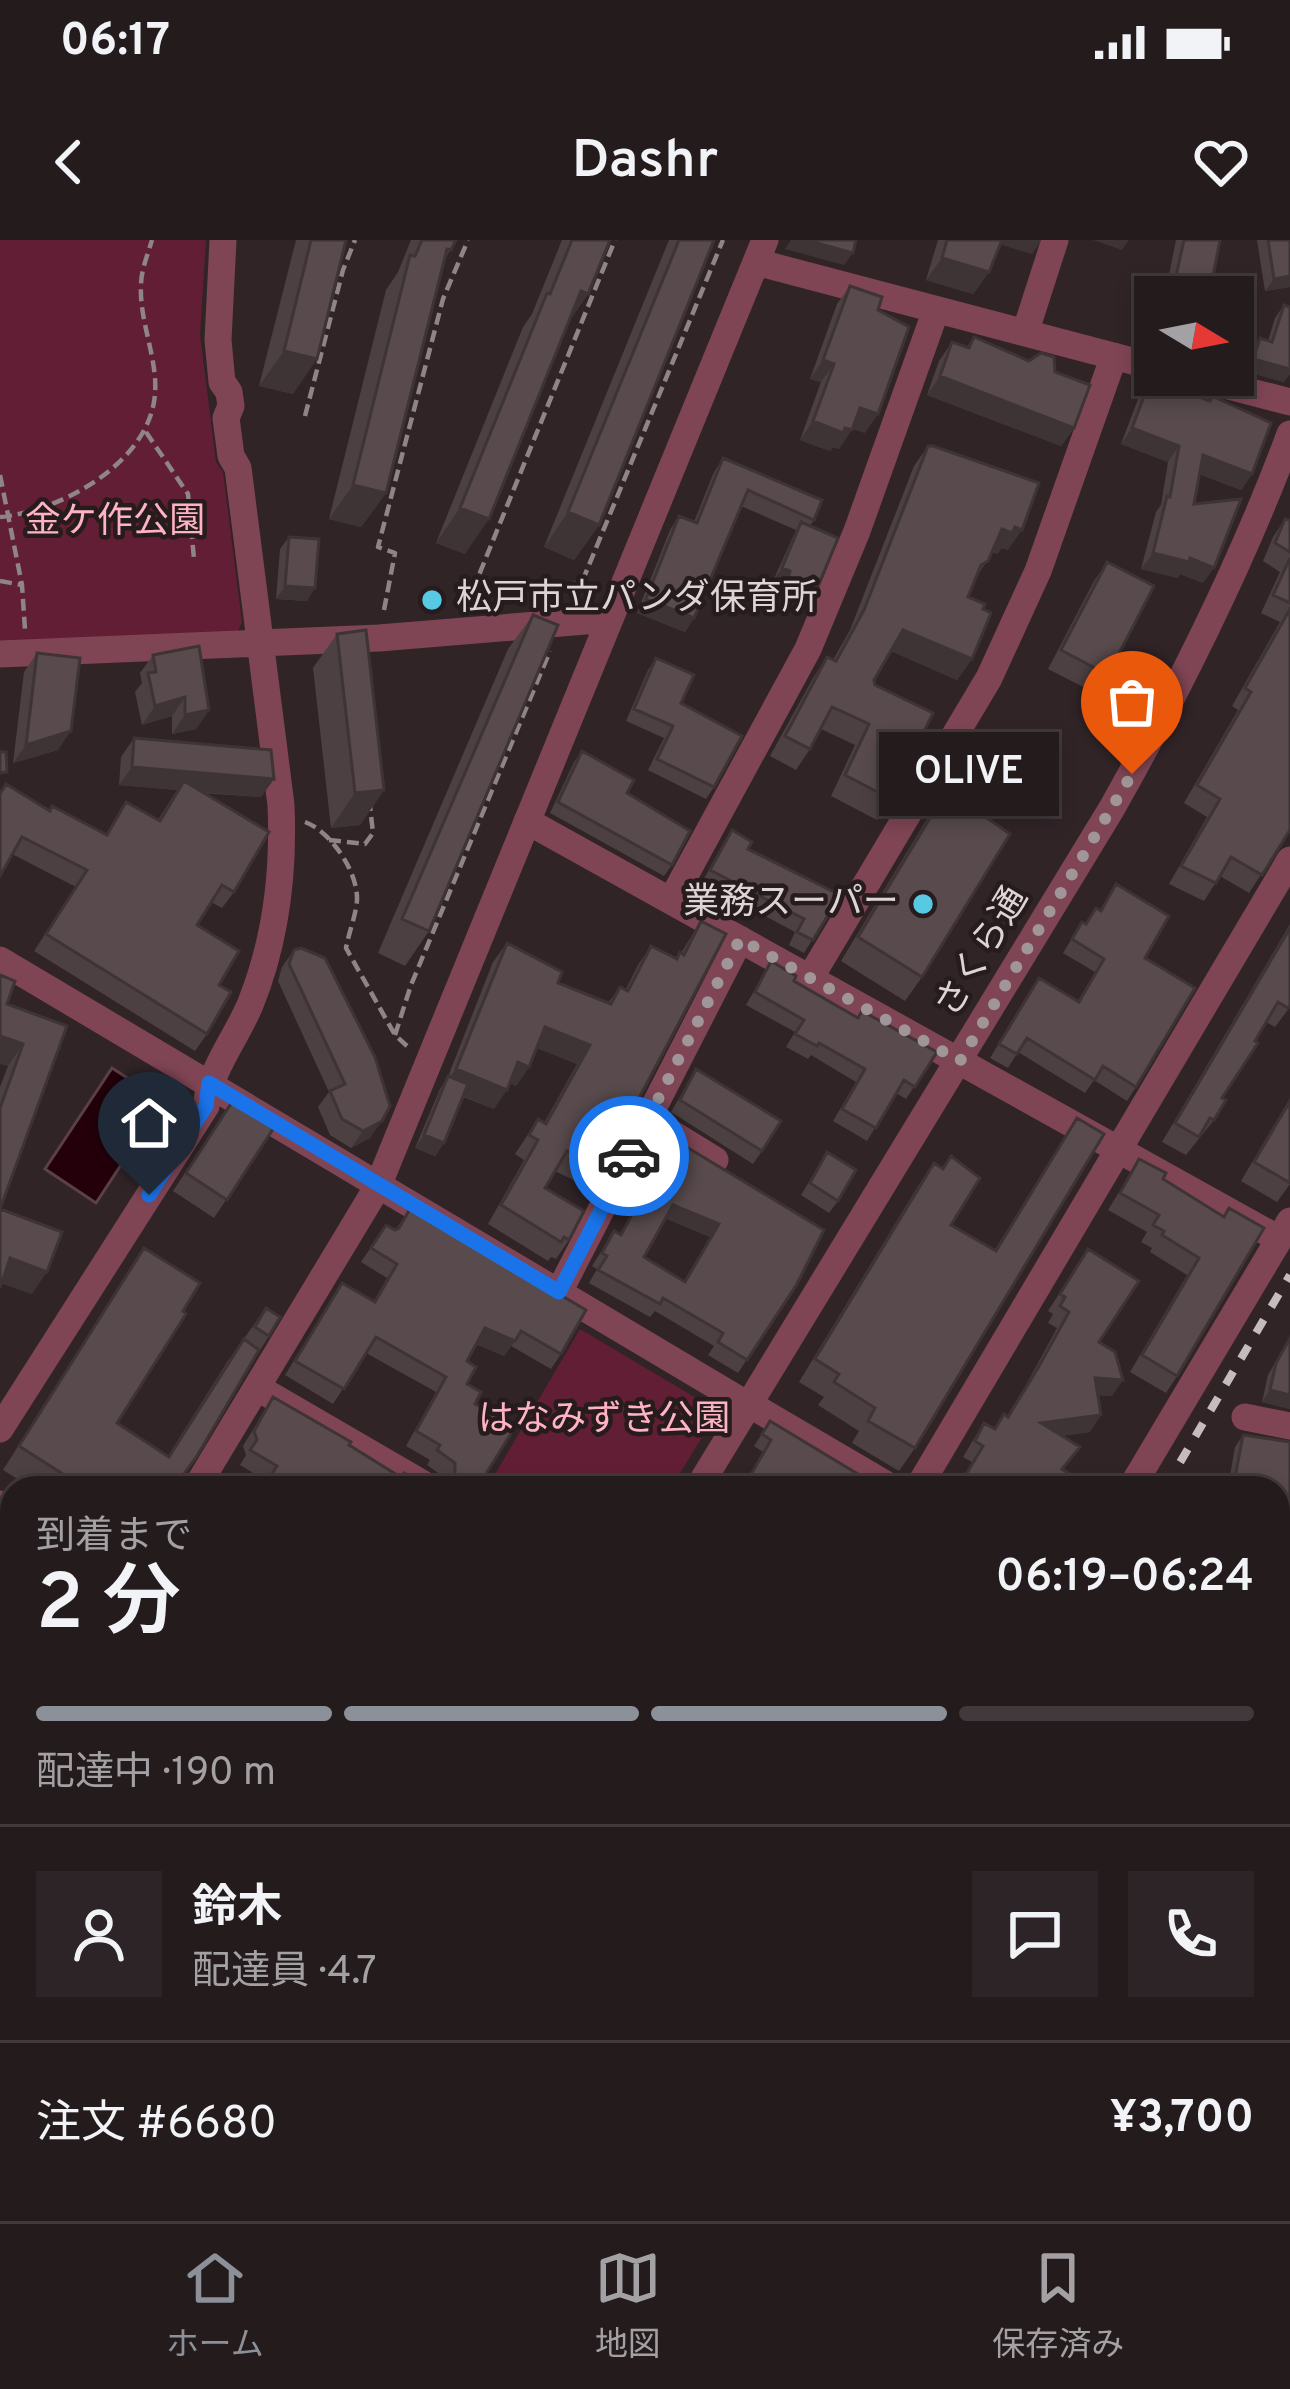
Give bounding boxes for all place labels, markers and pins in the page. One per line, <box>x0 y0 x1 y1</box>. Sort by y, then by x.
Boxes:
place label: 松戸市立パンダ保育所 <box>456 577 818 623</box>
marker: 松戸市立パンダ保育所 <box>419 587 445 613</box>
pin <box>1081 651 1183 774</box>
callout: OLIVE <box>880 732 1060 816</box>
place label: 業務スーパー <box>683 881 899 927</box>
marker: 業務スーパー <box>910 891 936 917</box>
pin <box>98 1072 200 1195</box>

